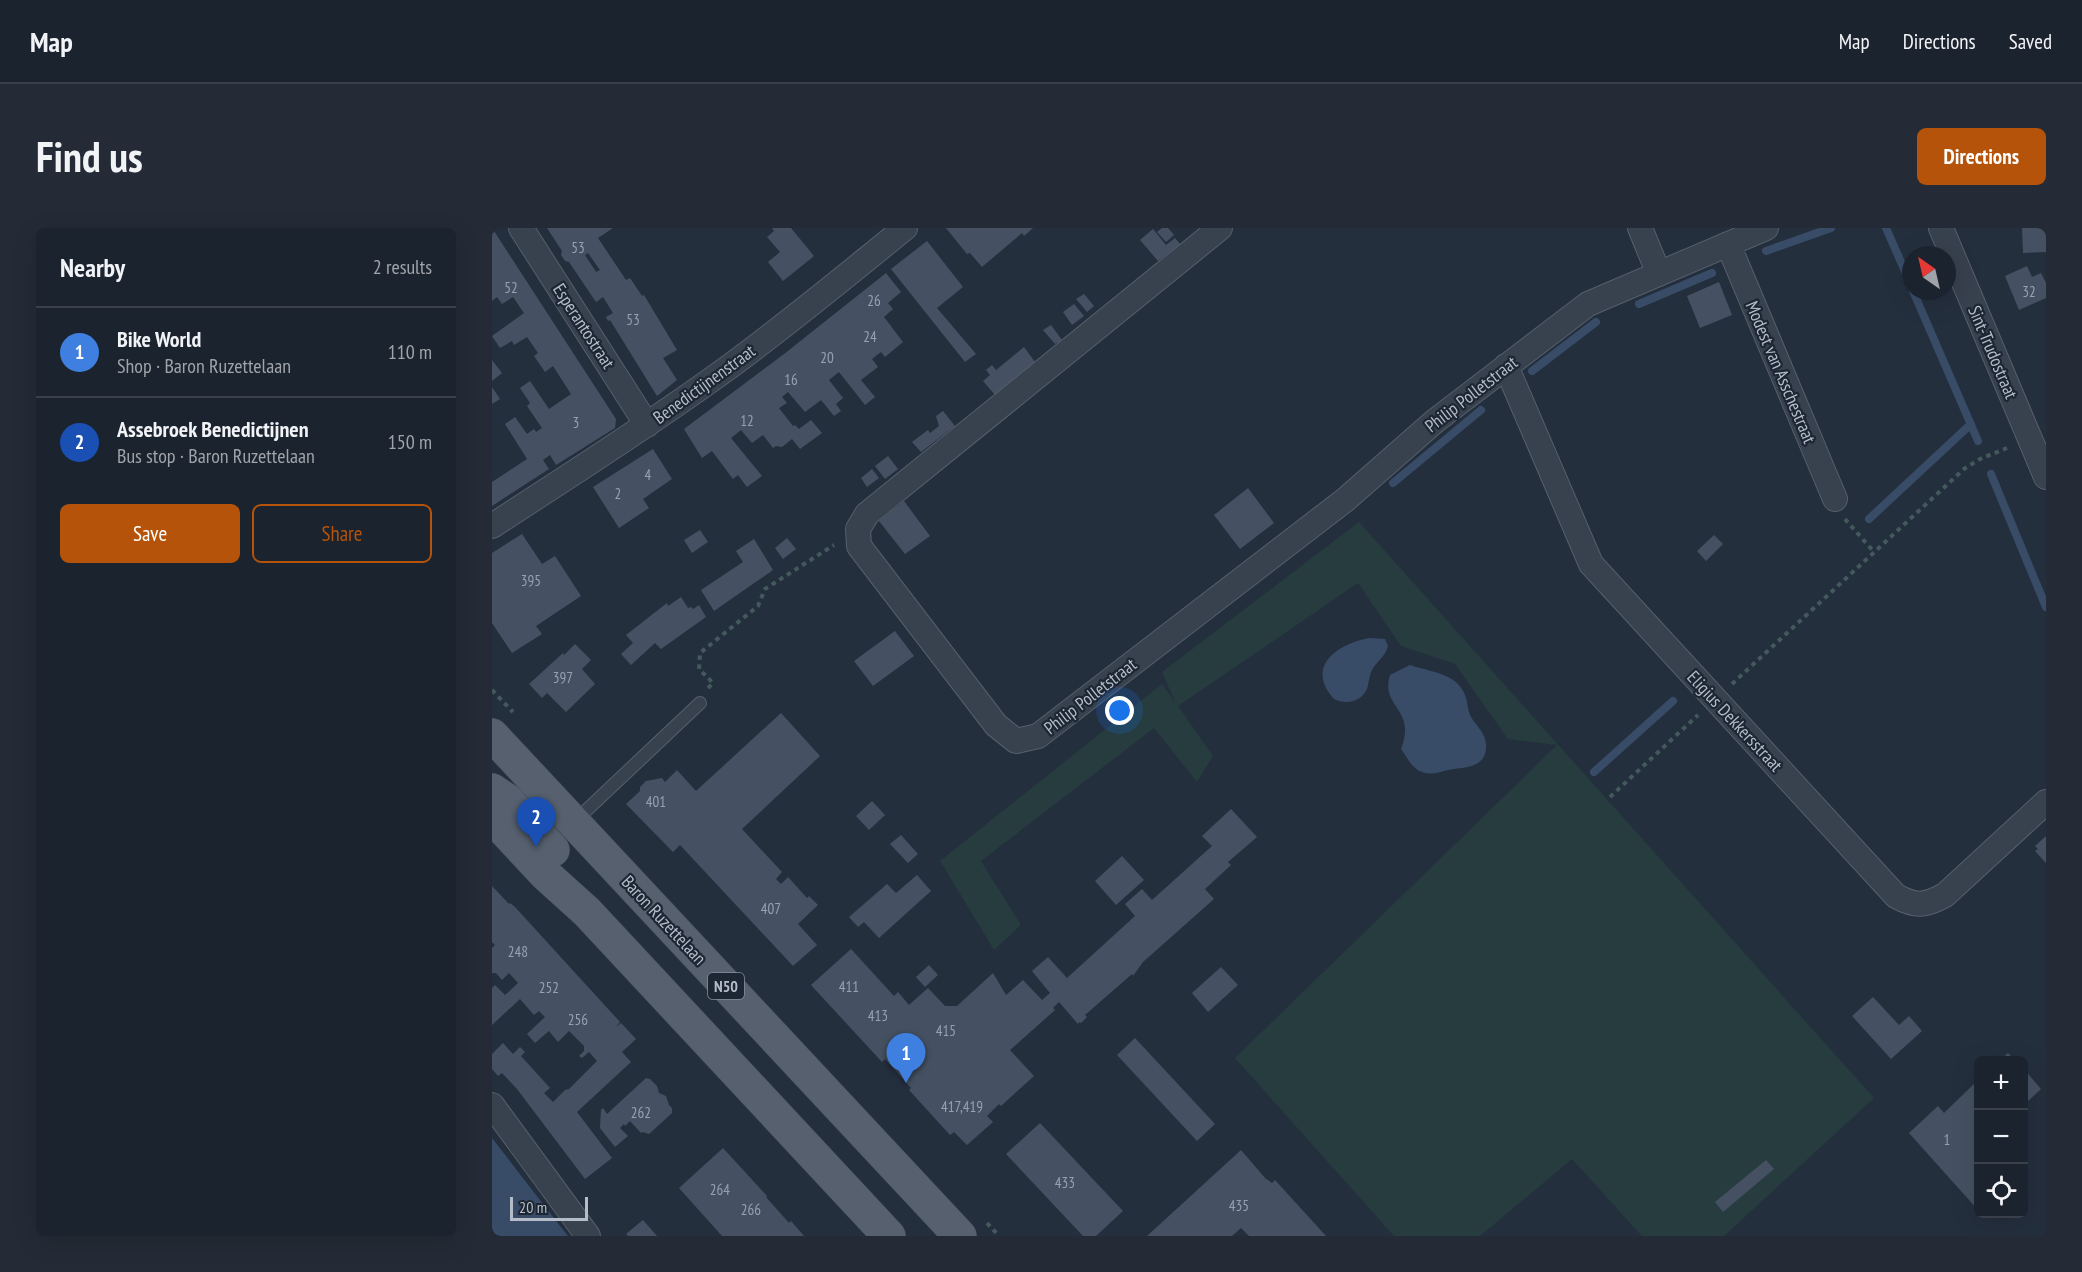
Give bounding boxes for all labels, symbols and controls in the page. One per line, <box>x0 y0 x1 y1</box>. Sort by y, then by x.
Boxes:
text: Map <box>30 23 73 60</box>
text: Map <box>1839 28 1870 55</box>
text: Directions <box>1903 28 1976 55</box>
text: Saved <box>2009 28 2052 55</box>
button: Directions <box>1917 128 2046 185</box>
text: Find us <box>36 129 143 184</box>
house number: 53 <box>571 238 585 257</box>
north arrow <box>1902 246 1956 300</box>
text: Nearby <box>60 251 125 284</box>
text: 2 results <box>373 254 432 280</box>
house number: 52 <box>504 278 518 297</box>
street label: Esperantostraat <box>548 279 620 373</box>
house number: 32 <box>2022 282 2036 301</box>
house number: 26 <box>867 291 881 310</box>
street label: Modest van Asschestraat <box>1741 297 1821 447</box>
street label: Sint-Trudostraat <box>1963 302 2023 402</box>
house number: 53 <box>626 310 640 329</box>
text: Bike World <box>117 325 201 353</box>
house number: 24 <box>863 327 877 346</box>
text: 1 <box>75 339 84 365</box>
text: 110 m <box>388 339 432 365</box>
street label: Benedictijnenstraat <box>648 339 760 429</box>
house number: 20 <box>820 348 834 367</box>
street label: Philip Polletstraat <box>1420 351 1522 437</box>
text: Shop · Baron Ruzettelaan <box>117 353 291 379</box>
house number: 16 <box>784 370 798 389</box>
house number: 12 <box>740 411 754 430</box>
house number: 3 <box>573 413 579 432</box>
text: Assebroek Benedictijnen <box>117 415 309 443</box>
text: 2 <box>75 429 84 455</box>
text: 150 m <box>388 429 432 455</box>
text: Bus stop · Baron Ruzettelaan <box>117 443 315 469</box>
house number: 4 <box>645 465 652 484</box>
house number: 2 <box>615 484 621 503</box>
button: Save <box>60 504 240 563</box>
button: Share <box>252 504 432 563</box>
house number: 395 <box>521 571 541 590</box>
street label: Philip Polletstraat <box>1039 653 1141 739</box>
street label: Eligius Dekkersstraat <box>1682 666 1788 776</box>
house number: 397 <box>553 668 573 687</box>
your location <box>1105 696 1134 725</box>
house number: 401 <box>646 792 666 811</box>
pin: 2 <box>516 798 555 847</box>
street label: Baron Ruzettelaan <box>617 870 711 970</box>
house number: 407 <box>761 899 781 918</box>
house number: 248 <box>508 942 528 961</box>
road number: N50 <box>708 973 744 999</box>
house number: 411 <box>839 977 859 996</box>
house number: 252 <box>539 978 559 997</box>
house number: 413 <box>868 1006 888 1025</box>
house number: 256 <box>568 1010 588 1029</box>
house number: 415 <box>936 1021 956 1040</box>
pin: 1 <box>886 1034 926 1083</box>
map controls <box>1974 1056 2028 1218</box>
button: + <box>1974 1056 2028 1110</box>
house number: 417,419 <box>941 1097 983 1116</box>
house number: 262 <box>631 1103 651 1122</box>
button: − <box>1974 1110 2028 1164</box>
house number: 1 <box>1944 1130 1950 1149</box>
button: locate <box>1974 1164 2028 1218</box>
house number: 433 <box>1055 1173 1075 1192</box>
house number: 264 <box>710 1180 730 1199</box>
scale bar <box>510 1194 588 1222</box>
house number: 435 <box>1229 1196 1249 1215</box>
text: 20 m <box>519 1197 547 1217</box>
house number: 266 <box>741 1200 761 1219</box>

